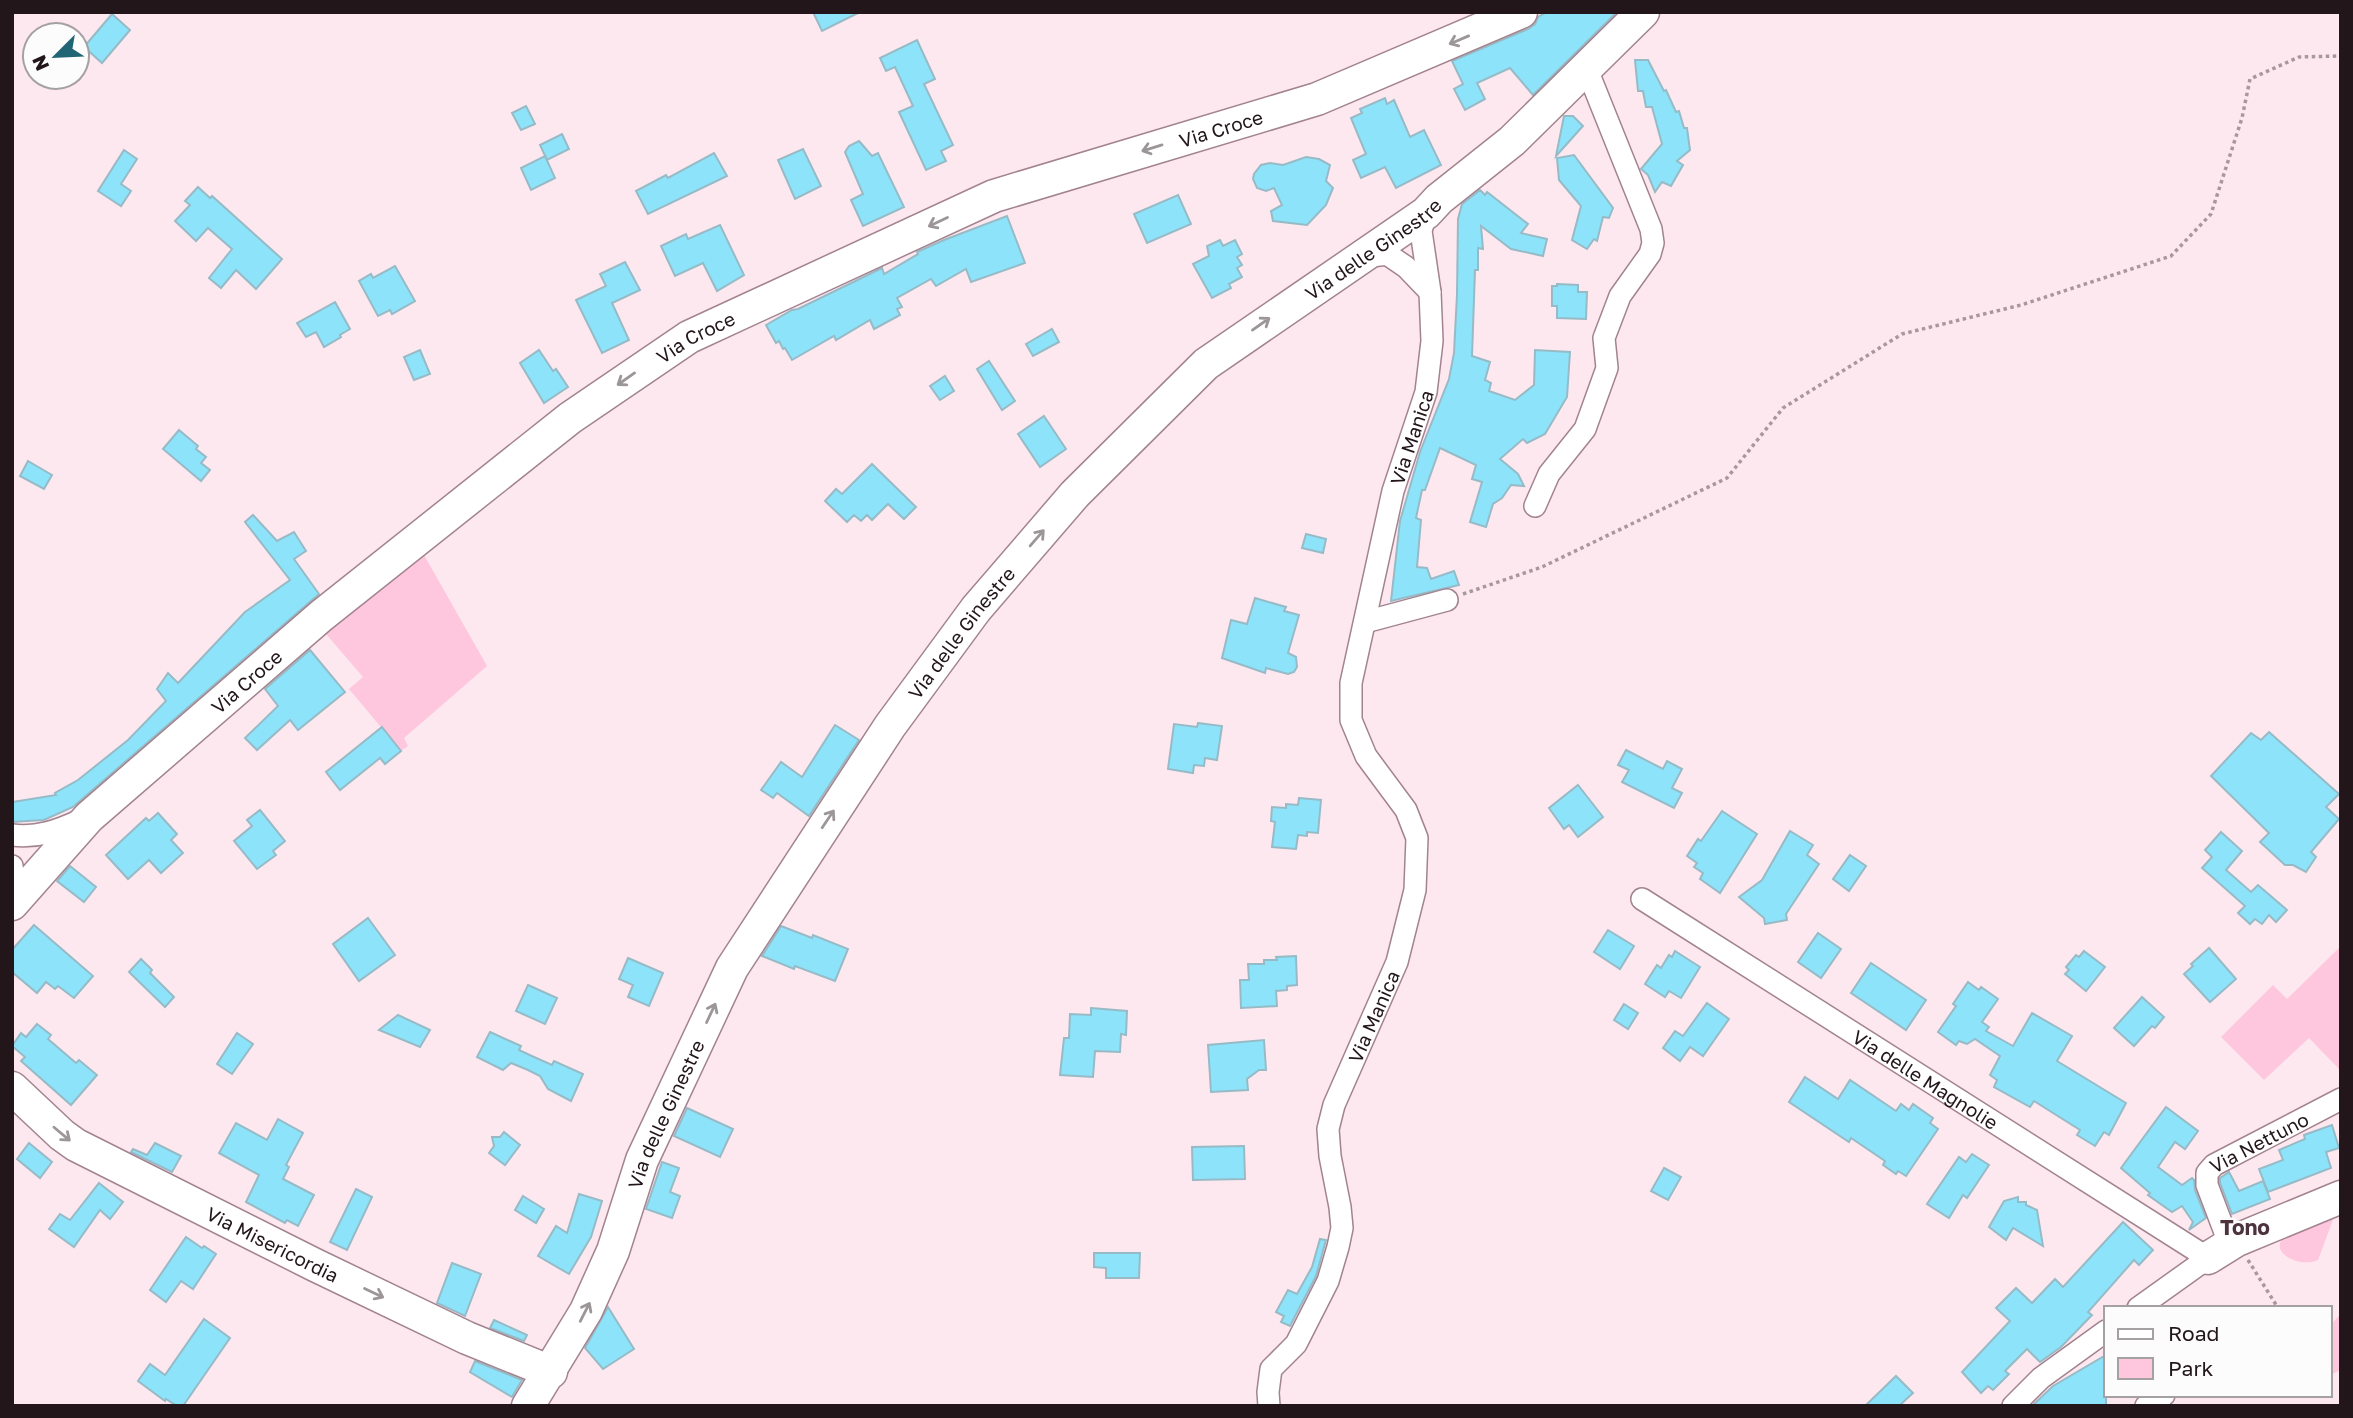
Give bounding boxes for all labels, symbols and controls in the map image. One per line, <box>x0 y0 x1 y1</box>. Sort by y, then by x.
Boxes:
north arrow <box>21 21 91 91</box>
one-way arrow <box>1449 34 1470 47</box>
text: N <box>27 52 53 74</box>
street label: Via Croce <box>1176 104 1265 151</box>
one-way arrow <box>1142 143 1164 156</box>
street label: Via delle Ginestre <box>1300 193 1446 304</box>
one-way arrow <box>928 216 949 230</box>
street label: Via Croce <box>652 306 738 368</box>
one-way arrow <box>1251 317 1270 331</box>
one-way arrow <box>617 372 636 387</box>
street label: Via Manica <box>1384 387 1437 488</box>
one-way arrow <box>1029 529 1045 547</box>
street label: Via delle Ginestre <box>903 562 1019 703</box>
street label: Via Croce <box>206 644 286 718</box>
one-way arrow <box>822 809 836 829</box>
street label: Via Manica <box>1343 967 1403 1066</box>
one-way arrow <box>705 1003 718 1024</box>
street label: Via delle Magnolie <box>1849 1024 2003 1134</box>
street label: Via delle Ginestre <box>622 1036 708 1191</box>
street label: Via Nettuno <box>2205 1107 2312 1177</box>
one-way arrow <box>53 1127 71 1142</box>
street label: Via Misericordia <box>203 1201 343 1286</box>
district label: Tono <box>2220 1214 2270 1240</box>
one-way arrow <box>363 1286 384 1300</box>
one-way arrow <box>578 1303 592 1323</box>
legend <box>2104 1306 2332 1397</box>
text: Road <box>2168 1320 2219 1346</box>
text: Park <box>2168 1355 2214 1381</box>

